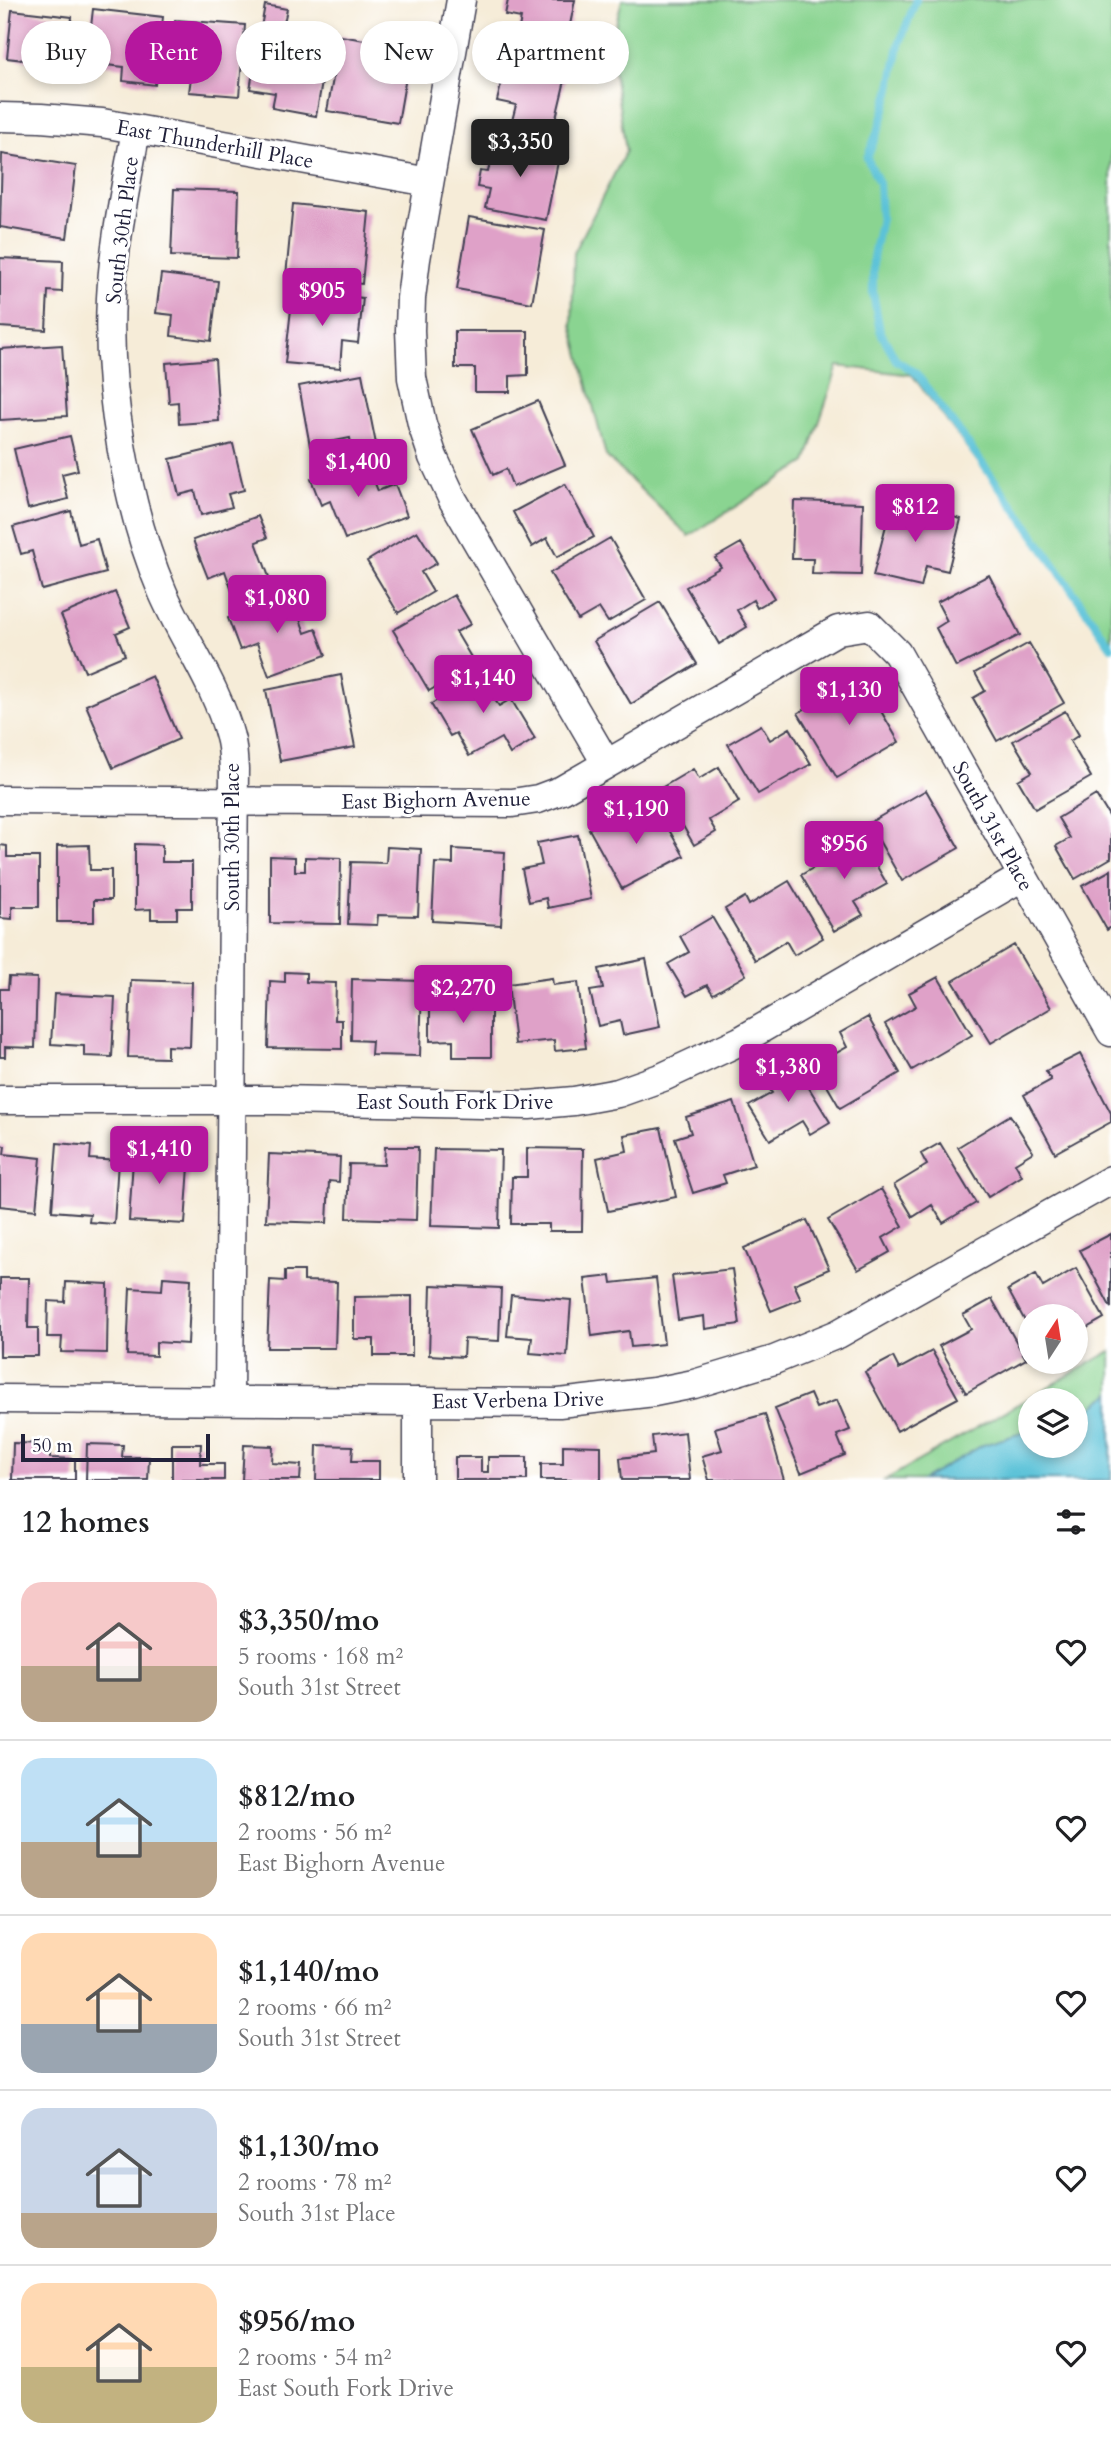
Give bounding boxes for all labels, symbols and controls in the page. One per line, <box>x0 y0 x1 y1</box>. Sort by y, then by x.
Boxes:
chip: Buy <box>21 21 111 84</box>
chip: Rent <box>125 21 222 84</box>
chip: Filters <box>236 21 346 84</box>
chip: New <box>360 21 458 84</box>
chip: Apartment <box>472 21 629 84</box>
street label: East Thunderhill Place <box>114 113 316 176</box>
pin: $3,350 <box>463 120 577 179</box>
text: $3,350 <box>487 126 553 157</box>
street label: South 30th Place <box>99 155 146 306</box>
pin: $905 <box>281 268 363 328</box>
text: $905 <box>298 275 346 306</box>
pin: $1,400 <box>301 440 415 499</box>
text: $1,400 <box>325 446 391 477</box>
pin: $812 <box>874 484 956 544</box>
text: $812 <box>891 491 939 522</box>
pin: $1,080 <box>220 576 334 635</box>
text: $1,080 <box>244 582 310 613</box>
pin: $1,140 <box>426 656 540 715</box>
text: $1,140 <box>450 662 516 693</box>
pin: $1,130 <box>792 668 906 727</box>
text: $1,130 <box>816 674 882 705</box>
street label: South 31st Place <box>945 756 1040 896</box>
street label: South 30th Place <box>218 763 247 911</box>
street label: East Bighorn Avenue <box>341 784 531 817</box>
pin: $1,190 <box>579 786 693 846</box>
text: $1,190 <box>603 793 669 824</box>
pin: $956 <box>803 822 885 881</box>
text: $956 <box>820 828 868 859</box>
pin: $2,270 <box>406 965 520 1025</box>
text: $2,270 <box>430 972 496 1003</box>
pin: $1,380 <box>731 1044 845 1104</box>
text: $1,380 <box>755 1051 821 1082</box>
street label: East South Fork Drive <box>356 1088 554 1117</box>
pin: $1,410 <box>102 1126 216 1186</box>
text: $1,410 <box>126 1133 192 1164</box>
north arrow <box>1018 1304 1088 1374</box>
map controls <box>1018 1304 1088 1458</box>
street label: East Verbena Drive <box>432 1384 604 1417</box>
button: layers <box>1018 1388 1088 1458</box>
scale bar <box>21 1431 210 1463</box>
text: 50 m <box>32 1433 73 1459</box>
text: 12 homes <box>21 1502 150 1543</box>
icon: filters <box>1052 1503 1090 1541</box>
text: $3,350/mo <box>238 1600 379 1641</box>
icon: home <box>77 1610 161 1694</box>
icon: heart <box>1052 1633 1090 1671</box>
text: 5 rooms · 168 m² <box>238 1641 403 1672</box>
text: South 31st Street <box>238 1672 401 1703</box>
text: $812/mo <box>238 1776 355 1817</box>
icon: home <box>77 1786 161 1870</box>
icon: heart <box>1052 1809 1090 1847</box>
text: 2 rooms · 56 m² <box>238 1817 391 1848</box>
text: East Bighorn Avenue <box>238 1848 446 1879</box>
text: $1,140/mo <box>238 1951 379 1992</box>
icon: home <box>77 1961 161 2045</box>
icon: heart <box>1052 1984 1090 2022</box>
text: 2 rooms · 66 m² <box>238 1992 391 2023</box>
text: South 31st Street <box>238 2023 401 2054</box>
text: $1,130/mo <box>238 2126 379 2167</box>
icon: home <box>77 2136 161 2220</box>
icon: heart <box>1052 2159 1090 2197</box>
text: 2 rooms · 78 m² <box>238 2167 391 2198</box>
text: South 31st Place <box>238 2198 396 2229</box>
text: $956/mo <box>238 2301 355 2342</box>
icon: home <box>77 2311 161 2395</box>
icon: heart <box>1052 2334 1090 2372</box>
text: 2 rooms · 54 m² <box>238 2342 391 2373</box>
text: East South Fork Drive <box>238 2373 454 2404</box>

